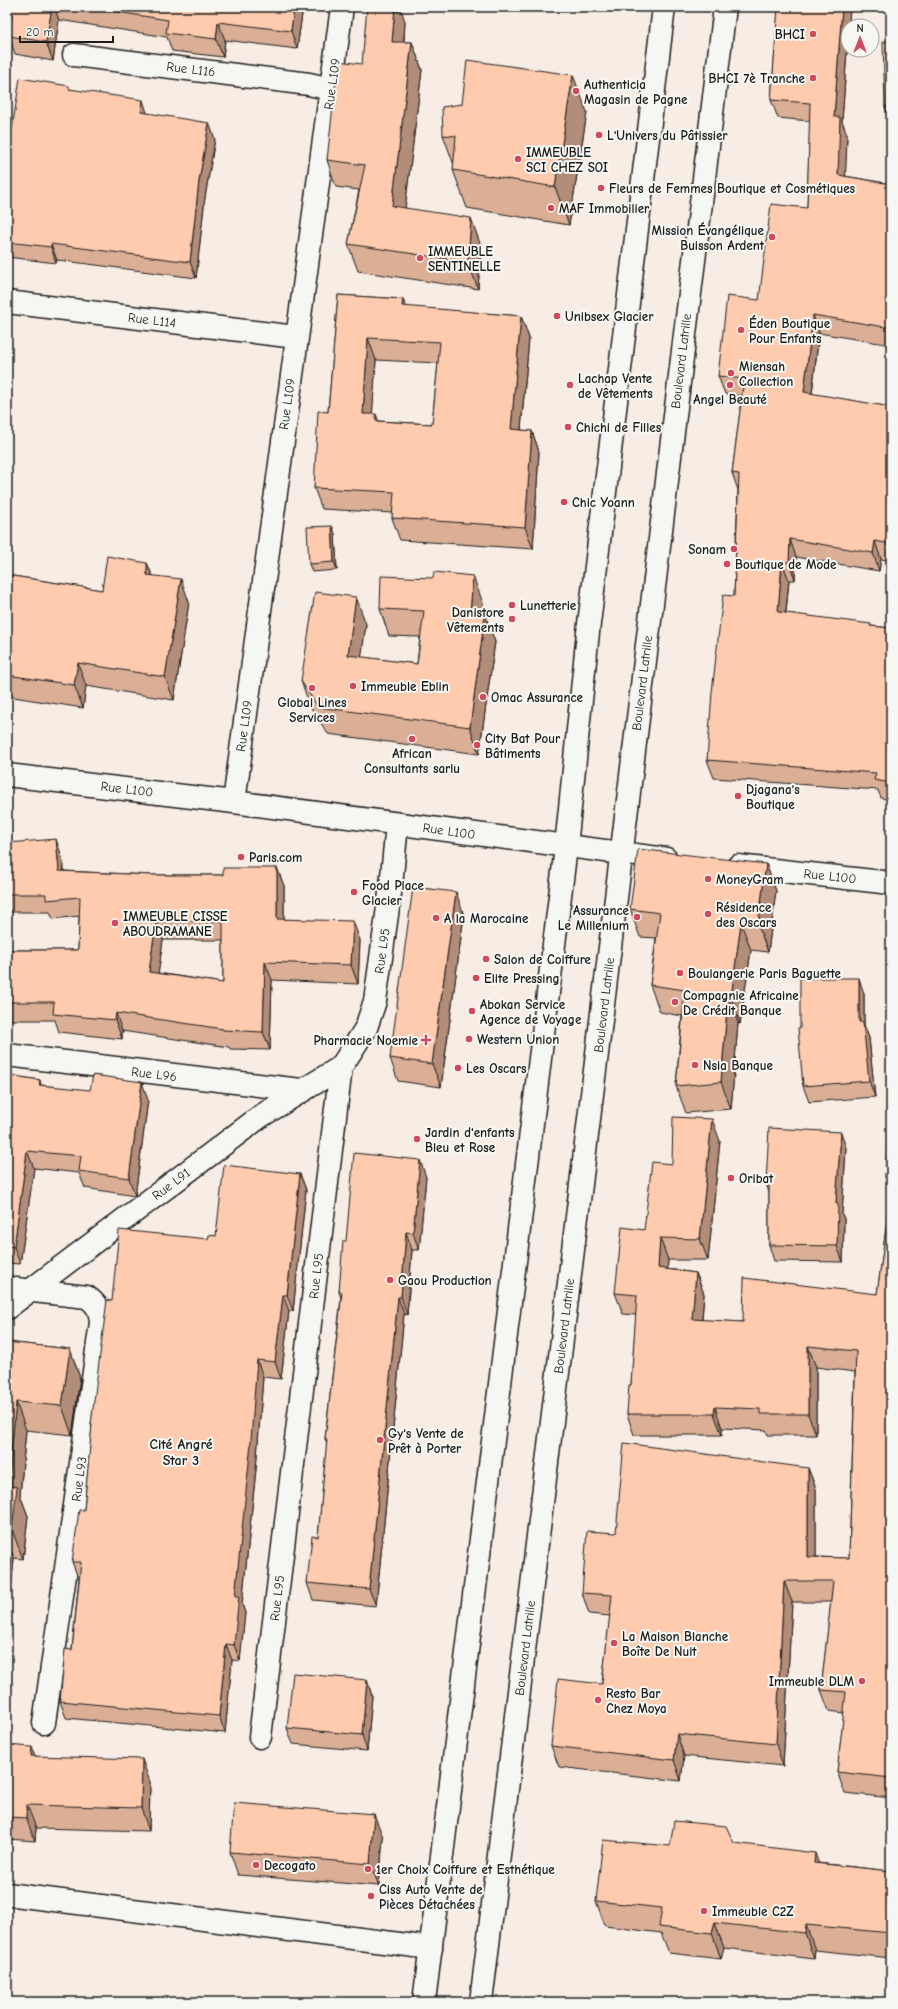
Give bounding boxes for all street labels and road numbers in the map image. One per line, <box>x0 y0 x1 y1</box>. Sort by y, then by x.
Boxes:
street label: Rue L109 <box>321 57 343 111</box>
street label: Rue L116 <box>166 59 216 79</box>
street label: Rue L114 <box>127 310 177 330</box>
street label: Boulevard Latrille <box>668 312 694 409</box>
street label: Rue L109 <box>276 377 298 431</box>
street label: Boulevard Latrille <box>629 634 655 731</box>
street label: Rue L109 <box>233 699 255 753</box>
street label: Rue L100 <box>100 778 154 800</box>
street label: Rue L100 <box>422 820 476 842</box>
street label: Rue L100 <box>803 866 857 886</box>
street label: Rue L95 <box>371 927 393 975</box>
street label: Boulevard Latrille <box>591 956 617 1053</box>
street label: Rue L96 <box>130 1064 178 1084</box>
street label: Rue L91 <box>149 1165 193 1203</box>
street label: Rue L95 <box>306 1252 326 1300</box>
street label: Boulevard Latrille <box>551 1277 577 1374</box>
street label: Rue L93 <box>68 1456 90 1502</box>
street label: Rue L95 <box>267 1574 287 1622</box>
street label: Boulevard Latrille <box>512 1599 538 1696</box>

